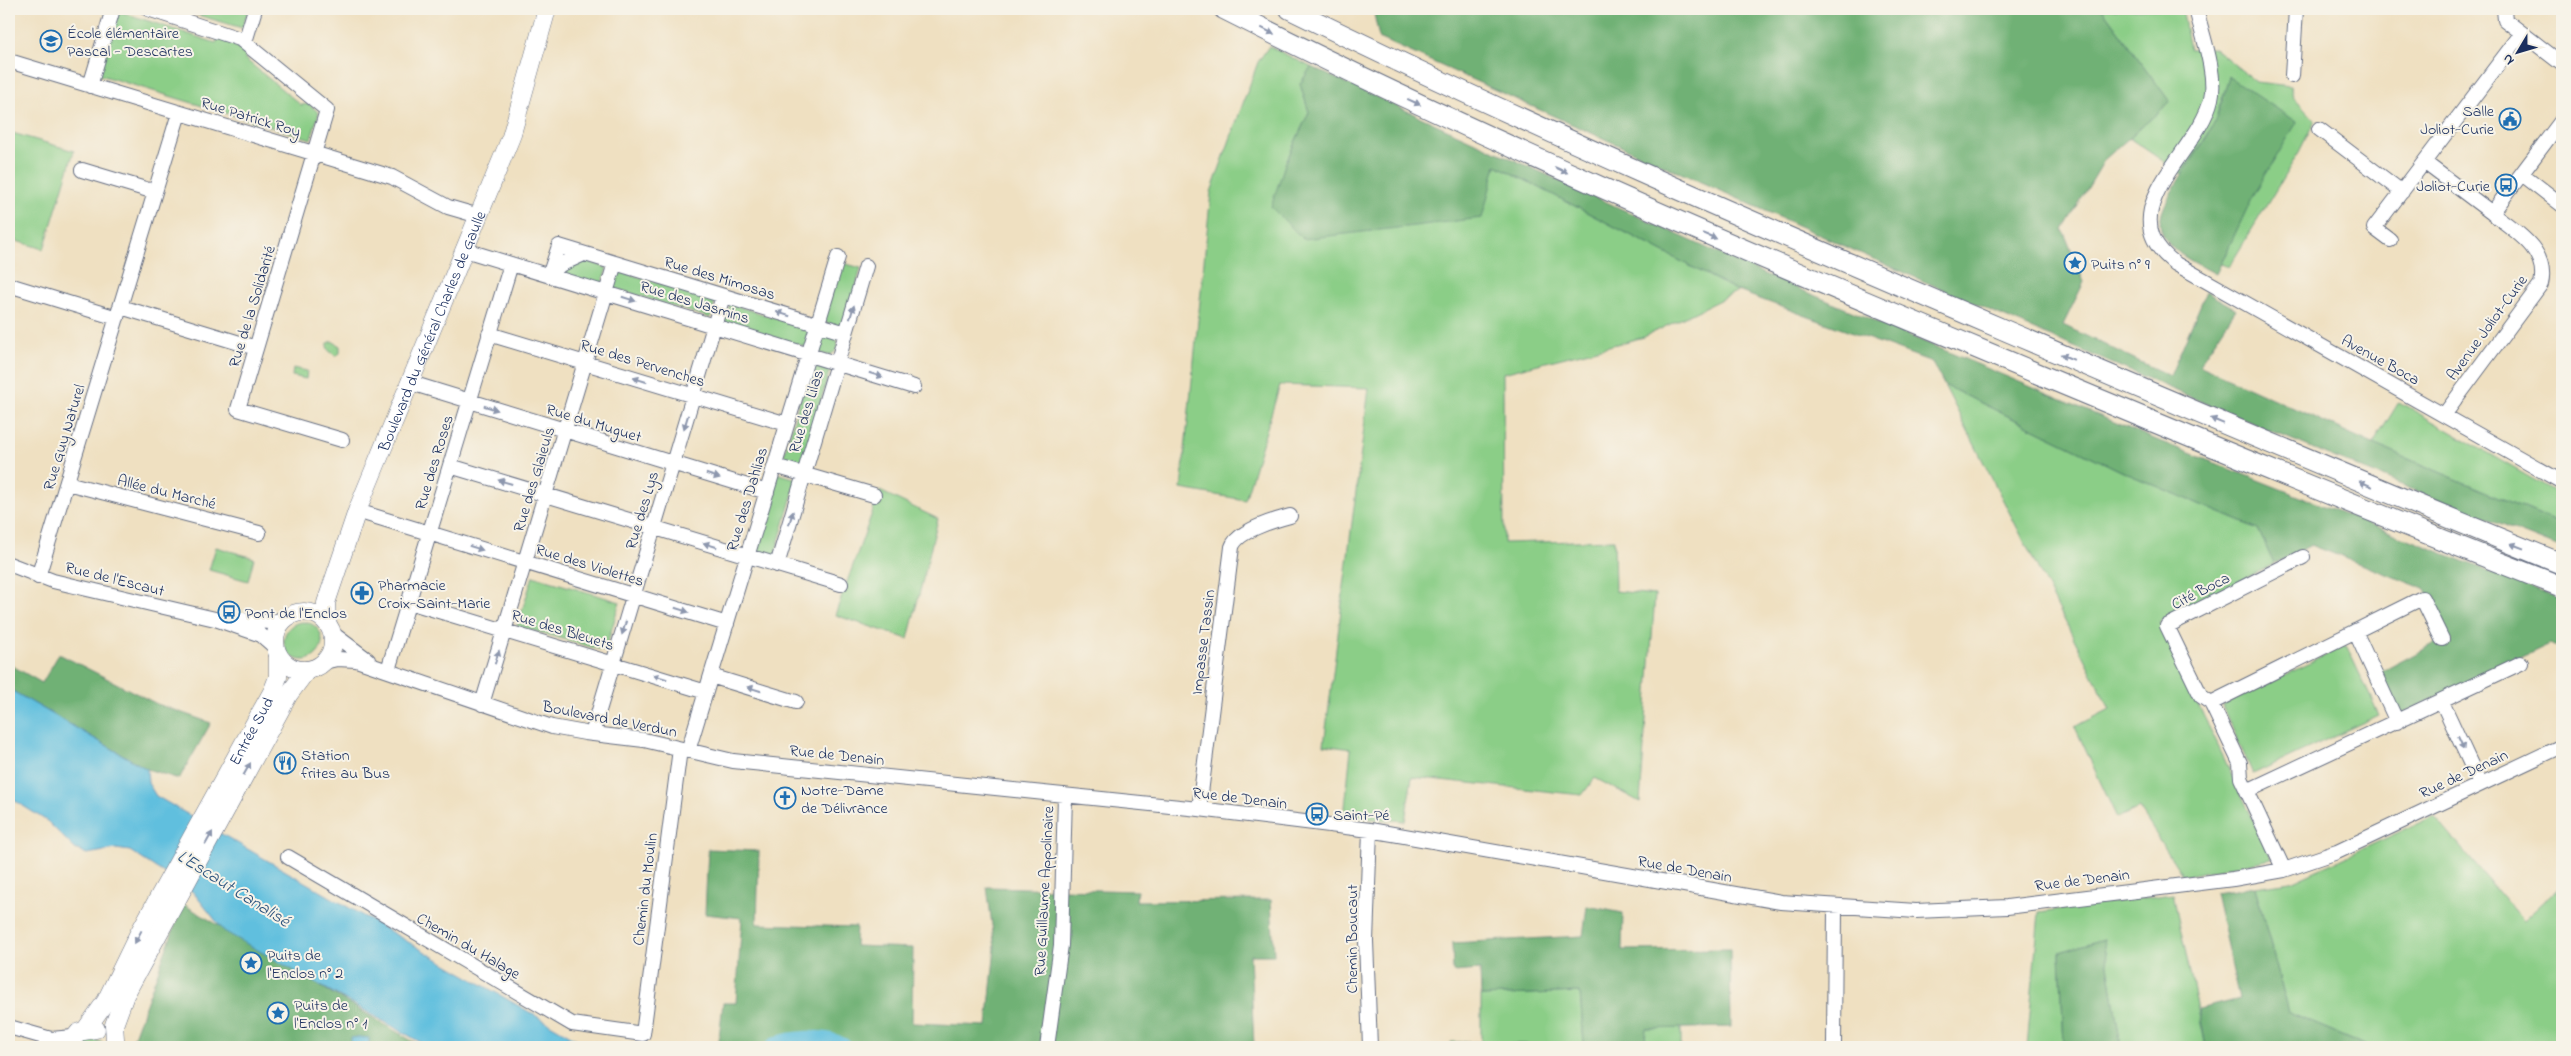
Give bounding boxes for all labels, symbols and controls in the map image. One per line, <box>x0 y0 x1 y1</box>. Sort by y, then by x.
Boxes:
place label: École élémentaire Pascal - Descartes <box>67 22 193 64</box>
one-way arrow <box>1261 27 1275 35</box>
north arrow <box>2494 28 2544 78</box>
school or university icon: École élémentaire Pascal - Descartes <box>39 29 63 53</box>
text: N <box>2498 49 2520 69</box>
street label: Rue Patrick Roy <box>197 91 303 145</box>
one-way arrow <box>1407 98 1421 106</box>
place label: Salle Joliot-Curie <box>2420 100 2495 142</box>
public building icon: Salle Joliot-Curie <box>2498 107 2522 131</box>
one-way arrow <box>1554 166 1568 174</box>
bus stop icon: Joliot-Curie <box>2494 173 2518 197</box>
place label: Joliot-Curie <box>2416 175 2491 199</box>
street label: Boulevard du Général Charles de Gaulle <box>372 207 494 456</box>
one-way arrow <box>1703 232 1717 240</box>
street label: Rue de la Solidarité <box>223 242 283 370</box>
street label: Rue des Mimosas <box>661 251 778 307</box>
place icon: Puits n° 9 <box>2063 251 2087 275</box>
place label: Puits n° 9 <box>2091 253 2150 277</box>
street label: Avenue Joliot-Curie <box>2441 270 2535 386</box>
street label: Rue des Jasmins <box>637 275 752 331</box>
one-way arrow <box>622 296 637 304</box>
one-way arrow <box>849 305 857 320</box>
one-way arrow <box>775 309 790 317</box>
street label: Avenue Boca <box>2336 329 2424 392</box>
street label: Rue des Pervenches <box>577 333 708 394</box>
one-way arrow <box>2059 353 2074 361</box>
street label: Rue des Lilas <box>783 367 831 456</box>
one-way arrow <box>868 372 883 379</box>
one-way arrow <box>632 375 647 383</box>
street label: Rue Guy Naturel <box>37 381 93 494</box>
street label: Rue du Muguet <box>543 398 645 450</box>
one-way arrow <box>484 405 499 413</box>
street label: Rue des Roses <box>409 412 461 513</box>
one-way arrow <box>682 415 690 430</box>
one-way arrow <box>2210 416 2224 424</box>
street label: Rue des Glaieuls <box>508 424 562 535</box>
street label: Rue des Dahlias <box>721 445 775 555</box>
street label: Allée du Marché <box>115 469 219 517</box>
street label: Rue des Lys <box>620 469 666 553</box>
one-way arrow <box>706 473 721 481</box>
one-way arrow <box>497 478 512 486</box>
one-way arrow <box>2359 480 2374 488</box>
one-way arrow <box>787 511 795 526</box>
street label: Rue des Violettes <box>532 538 647 594</box>
one-way arrow <box>703 540 718 548</box>
one-way arrow <box>2510 541 2524 549</box>
one-way arrow <box>468 545 483 553</box>
street label: Rue de l'Escaut <box>62 556 167 604</box>
street label: Cité Boca <box>2167 567 2234 617</box>
place label: Pharmacie Croix-Saint-Marie <box>378 574 491 616</box>
pharmacy icon: Pharmacie Croix-Saint-Marie <box>350 581 374 605</box>
street label: Impasse Tassin <box>1186 588 1222 696</box>
bus stop icon: Pont de l'Enclos <box>217 600 241 624</box>
place label: Pont de l'Enclos <box>245 602 347 626</box>
street label: Rue des Bleuets <box>508 604 617 658</box>
one-way arrow <box>674 607 689 615</box>
one-way arrow <box>620 621 628 636</box>
one-way arrow <box>493 650 501 665</box>
one-way arrow <box>652 673 667 681</box>
one-way arrow <box>746 684 761 692</box>
street label: Entrée Sud <box>224 693 281 770</box>
street label: Boulevard de Verdun <box>539 695 679 745</box>
one-way arrow <box>2457 736 2465 750</box>
street label: Rue de Denain <box>788 739 886 773</box>
place label: Station frites au Bus <box>301 744 390 786</box>
street label: Rue de Denain <box>2415 744 2512 806</box>
restaurant icon: Station frites au Bus <box>273 751 297 775</box>
one-way arrow <box>243 762 251 777</box>
place label: Notre-Dame de Délivrance <box>801 779 888 821</box>
street label: Rue de Denain <box>1191 781 1289 817</box>
church icon: Notre-Dame de Délivrance <box>773 786 797 810</box>
bus stop icon: Saint-Pé <box>1305 802 1329 826</box>
place label: Saint-Pé <box>1333 804 1390 828</box>
street label: Rue Guillaume Appolinaire <box>1029 805 1061 977</box>
one-way arrow <box>205 831 214 845</box>
street label: Chemin du Moulin <box>627 831 665 947</box>
water label: L'Escaut Canalisé <box>171 845 295 935</box>
street label: Rue de Denain <box>1636 850 1734 890</box>
street label: Rue de Denain <box>2033 863 2131 899</box>
street label: Chemin Boucaut <box>1341 884 1365 994</box>
street label: Chemin du Halage <box>412 907 525 987</box>
one-way arrow <box>134 929 142 944</box>
place label: Puits de l'Enclos n° 2 <box>267 944 343 986</box>
place icon: Puits de l'Enclos n° 2 <box>239 951 263 975</box>
place label: Puits de l'Enclos n° 1 <box>294 994 367 1036</box>
place icon: Puits de l'Enclos n° 1 <box>266 1001 290 1025</box>

